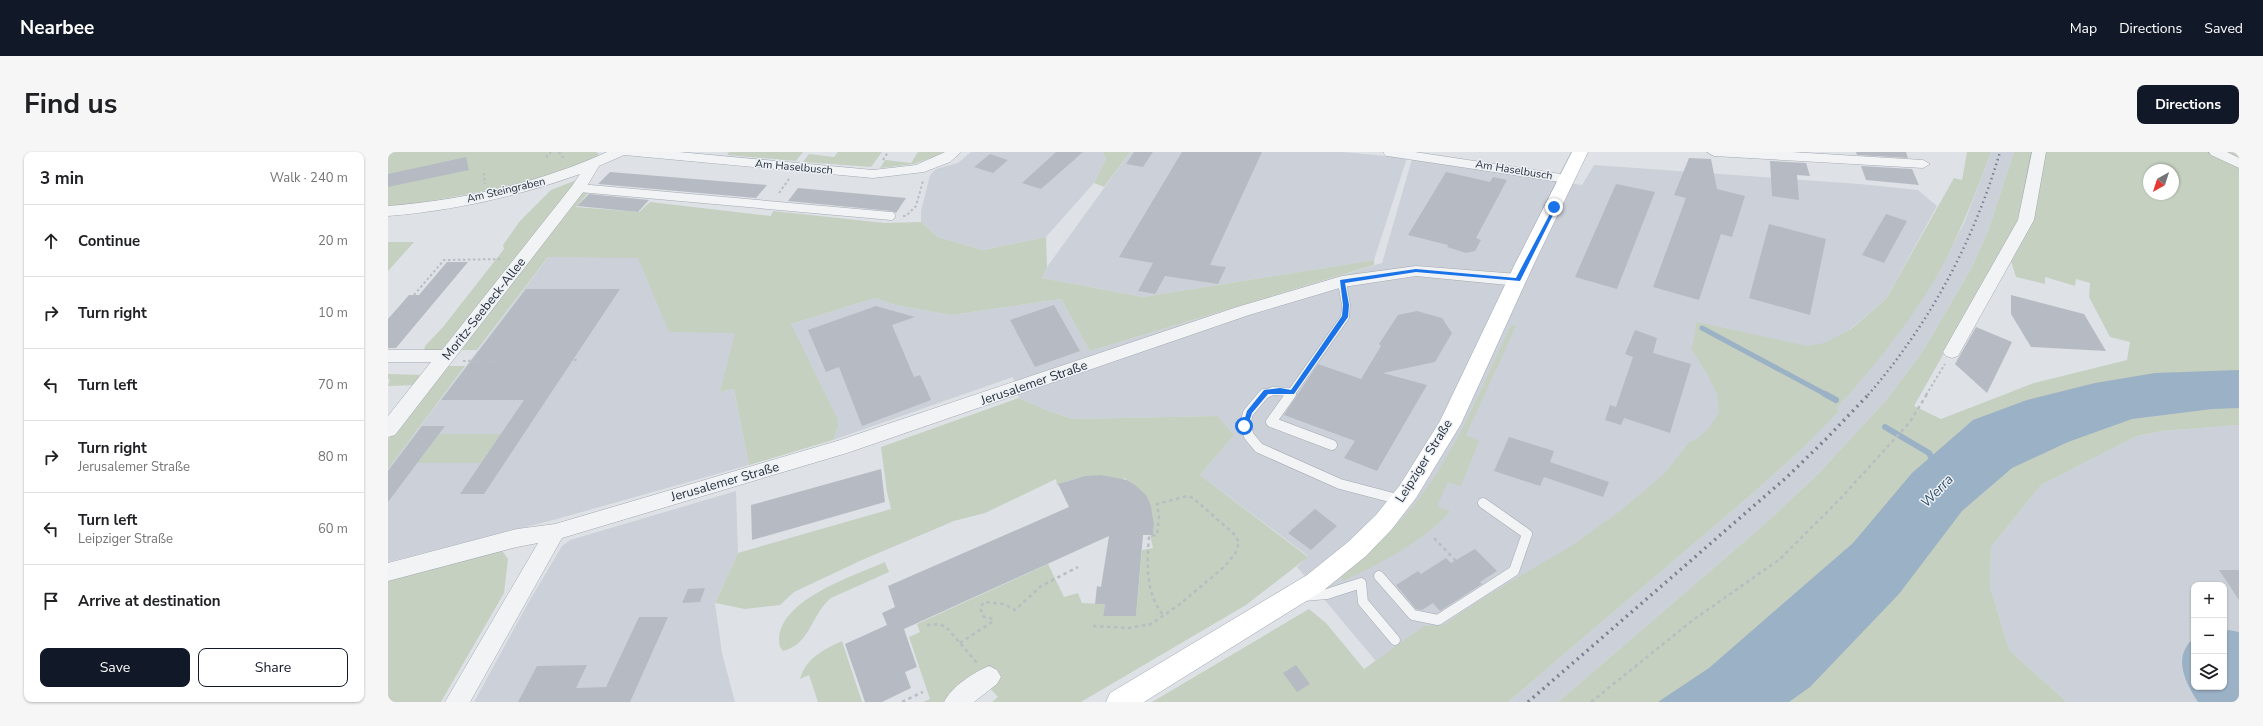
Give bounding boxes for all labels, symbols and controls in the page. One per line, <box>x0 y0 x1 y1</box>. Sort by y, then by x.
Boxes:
text: Nearbee <box>20 15 94 41</box>
text: Map <box>2070 19 2097 38</box>
text: Directions <box>2119 19 2182 38</box>
text: Saved <box>2204 19 2243 38</box>
text: Find us <box>24 85 118 123</box>
button: Directions <box>2137 85 2239 124</box>
street label: Am Haselbusch <box>754 156 834 178</box>
street label: Am Haselbusch <box>1474 156 1554 184</box>
north arrow <box>2143 164 2179 200</box>
text: 3 min <box>40 167 84 190</box>
text: Walk · 240 m <box>270 169 348 187</box>
street label: Am Steingraben <box>465 174 547 206</box>
route end <box>1545 198 1563 216</box>
icon: ahead <box>40 230 62 252</box>
text: Continue <box>78 231 140 251</box>
text: 20 m <box>318 232 348 250</box>
street label: Moritz-Seebeck-Allee <box>438 254 530 364</box>
icon: right <box>40 302 62 324</box>
text: Turn right <box>78 303 147 323</box>
text: 10 m <box>318 304 348 322</box>
street label: Jerusalemer Straße <box>977 356 1090 410</box>
icon: left <box>40 374 62 396</box>
text: Turn left <box>78 375 137 395</box>
text: 70 m <box>318 376 348 394</box>
street label: Leipziger Straße <box>1391 416 1457 506</box>
route start <box>1235 417 1253 435</box>
text: Turn right <box>78 438 147 458</box>
icon: right <box>40 446 62 468</box>
text: 80 m <box>318 448 348 466</box>
text: Jerusalemer Straße <box>78 458 190 476</box>
street label: Jerusalemer Straße <box>668 458 781 506</box>
water label: Werra <box>1916 470 1958 512</box>
text: Turn left <box>78 510 137 530</box>
icon: left <box>40 518 62 540</box>
text: 60 m <box>318 520 348 538</box>
text: Leipziger Straße <box>78 530 173 548</box>
map controls <box>2191 582 2227 690</box>
button: + <box>2191 582 2227 618</box>
icon: arrive <box>40 590 62 612</box>
text: Arrive at destination <box>78 591 221 611</box>
button: − <box>2191 618 2227 654</box>
button: Save <box>40 648 190 687</box>
button: Share <box>198 648 348 687</box>
button: layers <box>2191 654 2227 690</box>

